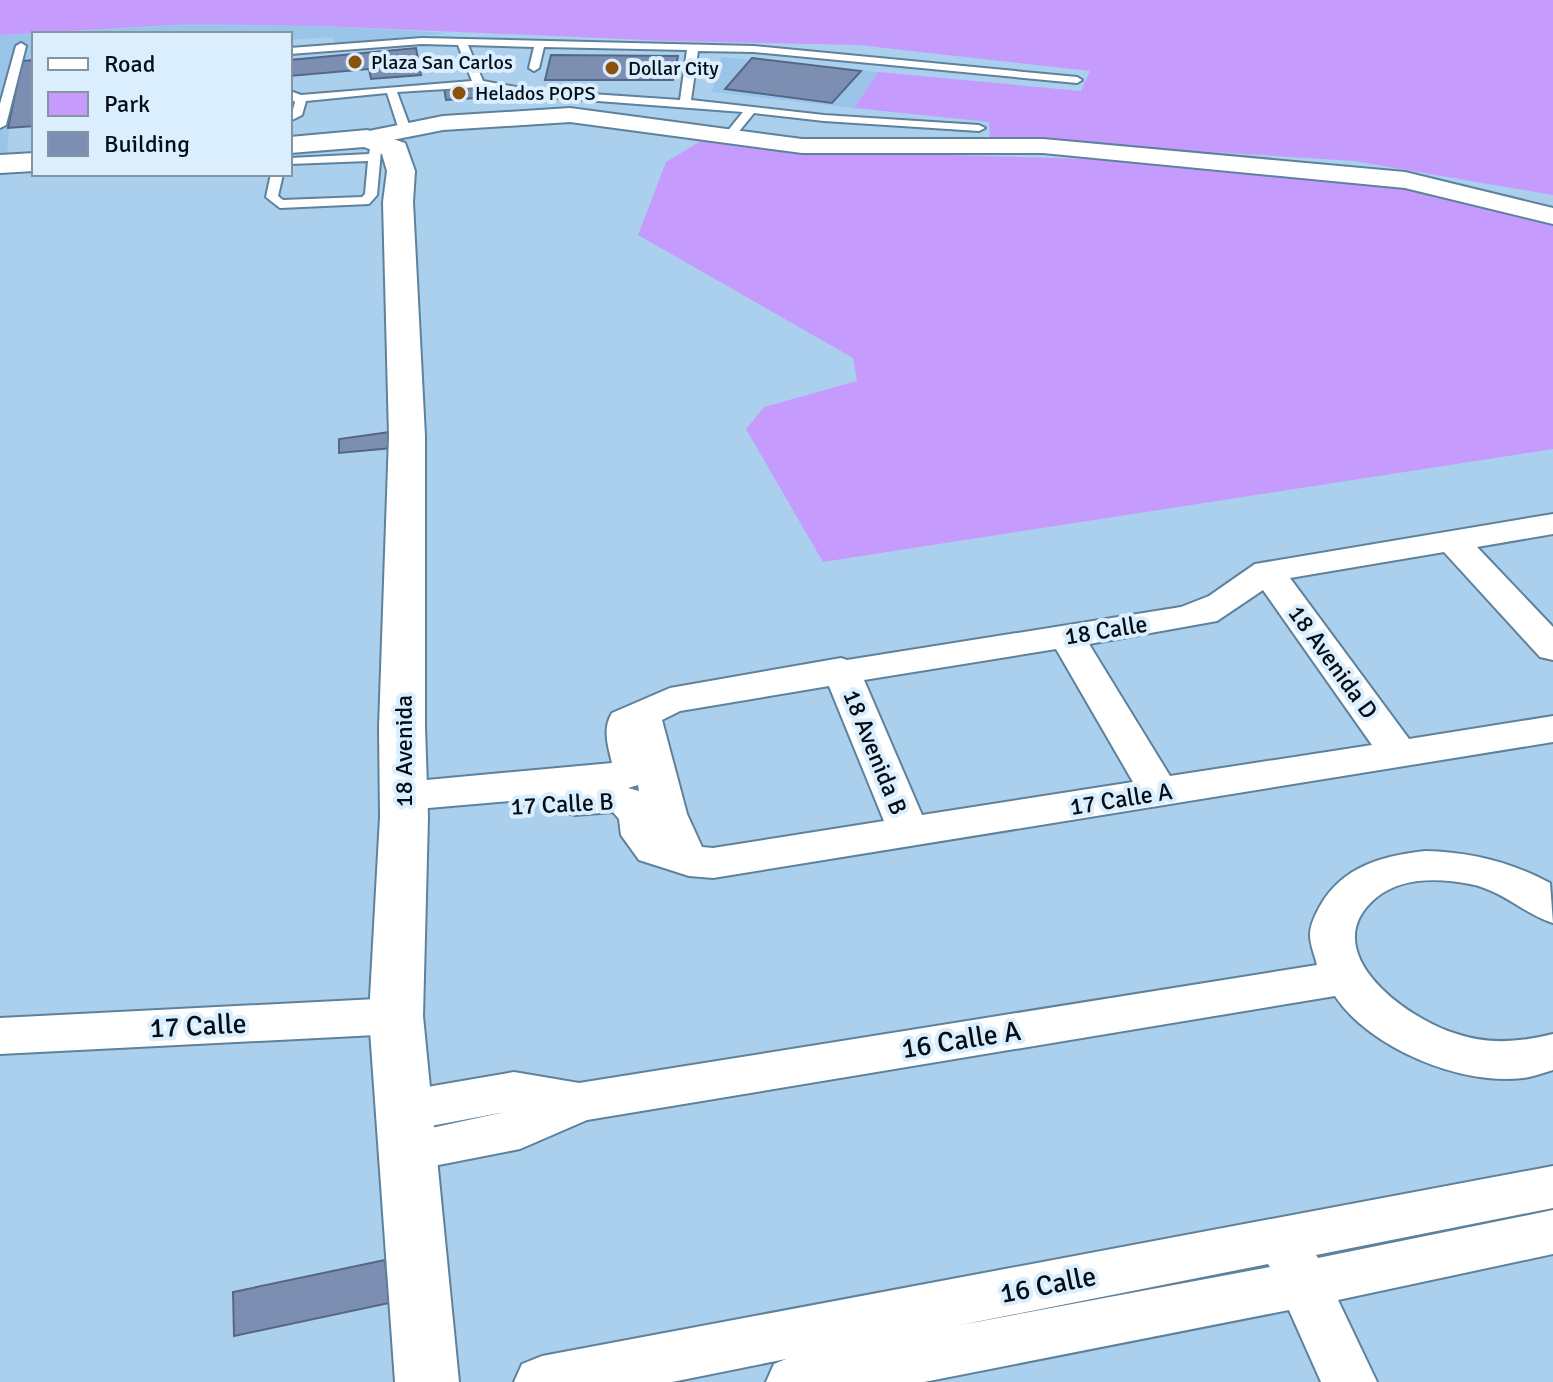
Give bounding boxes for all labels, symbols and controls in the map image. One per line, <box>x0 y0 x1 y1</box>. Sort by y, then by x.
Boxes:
legend <box>32 32 292 176</box>
text: Road <box>104 49 155 79</box>
place label: Plaza San Carlos <box>371 50 513 75</box>
marker: Plaza San Carlos <box>346 53 364 71</box>
place label: Dollar City <box>628 56 719 81</box>
marker: Dollar City <box>603 59 621 77</box>
place label: Helados POPS <box>475 81 596 106</box>
marker: Helados POPS <box>450 84 468 102</box>
text: Park <box>104 89 150 119</box>
text: Building <box>104 129 190 159</box>
street label: 18 Avenida D <box>1282 599 1384 725</box>
street label: 18 Calle <box>1063 609 1149 651</box>
street label: 18 Avenida B <box>836 685 914 819</box>
street label: 18 Avenida <box>389 695 419 807</box>
street label: 17 Calle A <box>1068 776 1175 822</box>
street label: 17 Calle B <box>510 786 614 822</box>
street label: 17 Calle <box>149 1006 247 1046</box>
street label: 16 Calle A <box>899 1014 1023 1066</box>
street label: 16 Calle <box>997 1259 1099 1311</box>

